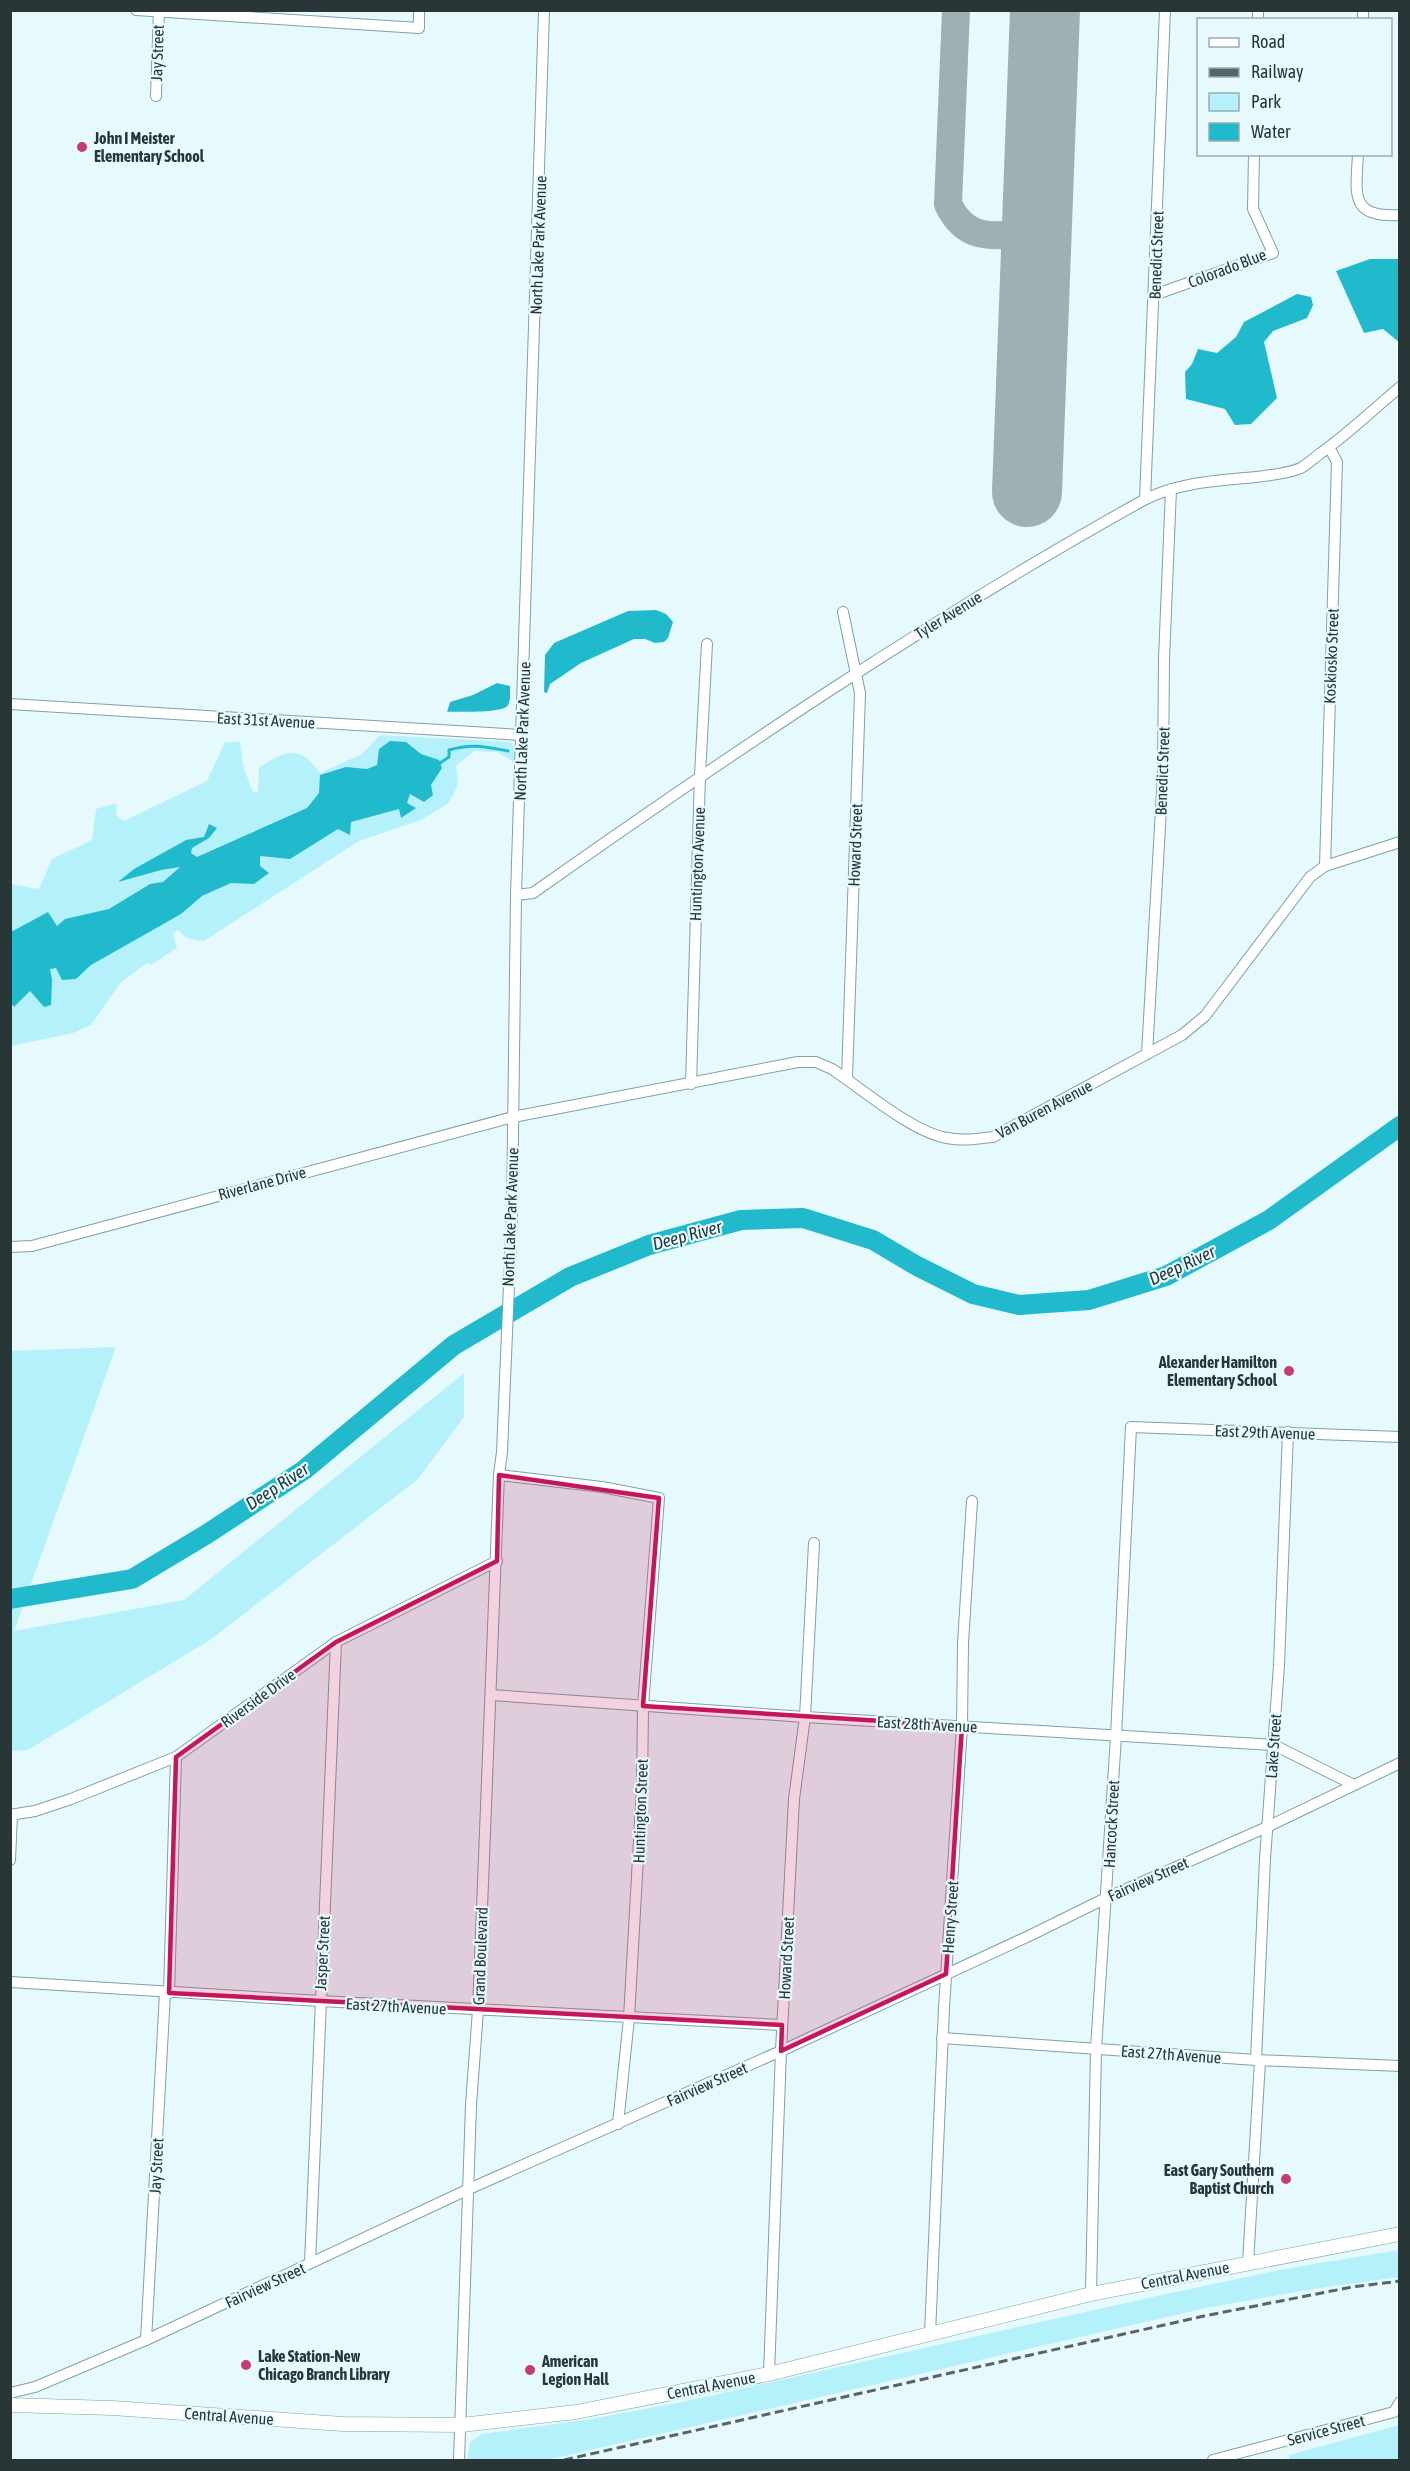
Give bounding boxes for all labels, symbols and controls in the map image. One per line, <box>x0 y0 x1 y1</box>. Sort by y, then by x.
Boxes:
legend <box>1197 18 1392 156</box>
street label: Jay Street <box>147 24 168 82</box>
text: Road <box>1251 31 1285 52</box>
text: Railway <box>1251 61 1303 82</box>
text: Park <box>1251 91 1281 112</box>
text: Water <box>1251 121 1291 142</box>
place label: John I Meister Elementary School <box>93 129 205 165</box>
marker: John I Meister Elementary School <box>75 140 89 154</box>
street label: North Lake Park Avenue <box>527 175 549 315</box>
street label: Benedict Street <box>1145 210 1167 300</box>
street label: Colorado Blue <box>1185 245 1269 291</box>
street label: Tyler Avenue <box>911 587 985 643</box>
street label: Koskiosko Street <box>1320 608 1342 704</box>
street label: North Lake Park Avenue <box>511 661 533 801</box>
street label: East 31st Avenue <box>216 708 316 732</box>
street label: Benedict Street <box>1151 726 1173 816</box>
street label: Howard Street <box>845 803 865 887</box>
street label: Huntington Avenue <box>686 807 709 921</box>
street label: Van Buren Avenue <box>993 1076 1095 1142</box>
street label: North Lake Park Avenue <box>499 1147 521 1287</box>
street label: Riverlane Drive <box>216 1163 308 1203</box>
water label: Deep River <box>650 1216 725 1254</box>
water label: Deep River <box>1145 1240 1219 1290</box>
place label: Alexander Hamilton Elementary School <box>1158 1353 1278 1389</box>
marker: Alexander Hamilton Elementary School <box>1282 1364 1296 1378</box>
street label: East 29th Avenue <box>1214 1421 1316 1443</box>
water label: Deep River <box>242 1458 313 1514</box>
street label: Riverside Drive <box>217 1665 299 1731</box>
street label: East 28th Avenue <box>876 1712 978 1736</box>
street label: Lake Street <box>1262 1713 1284 1779</box>
street label: Huntington Street <box>629 1758 652 1864</box>
street label: Hancock Street <box>1100 1779 1122 1869</box>
street label: Fairview Street <box>1105 1853 1191 1905</box>
street label: Henry Street <box>938 1880 963 1954</box>
street label: Grand Boulevard <box>469 1907 491 2005</box>
street label: Jasper Street <box>311 1915 334 1991</box>
street label: Howard Street <box>775 1916 797 2000</box>
street label: East 27th Avenue <box>345 1994 447 2018</box>
street label: East 27th Avenue <box>1120 2042 1222 2066</box>
street label: Fairview Street <box>664 2058 750 2110</box>
street label: Jay Street <box>146 2137 167 2195</box>
place label: East Gary Southern Baptist Church <box>1164 2161 1274 2197</box>
marker: East Gary Southern Baptist Church <box>1279 2172 1293 2186</box>
street label: Fairview Street <box>222 2258 308 2311</box>
street label: Central Avenue <box>1139 2258 1231 2292</box>
place label: Lake Station-New Chicago Branch Library <box>258 2347 390 2383</box>
place label: American Legion Hall <box>541 2352 609 2388</box>
marker: Lake Station-New Chicago Branch Library <box>239 2358 253 2372</box>
marker: American Legion Hall <box>523 2363 537 2377</box>
street label: Central Avenue <box>665 2368 757 2402</box>
street label: Central Avenue <box>184 2404 274 2428</box>
street label: Service Street <box>1285 2411 1367 2449</box>

